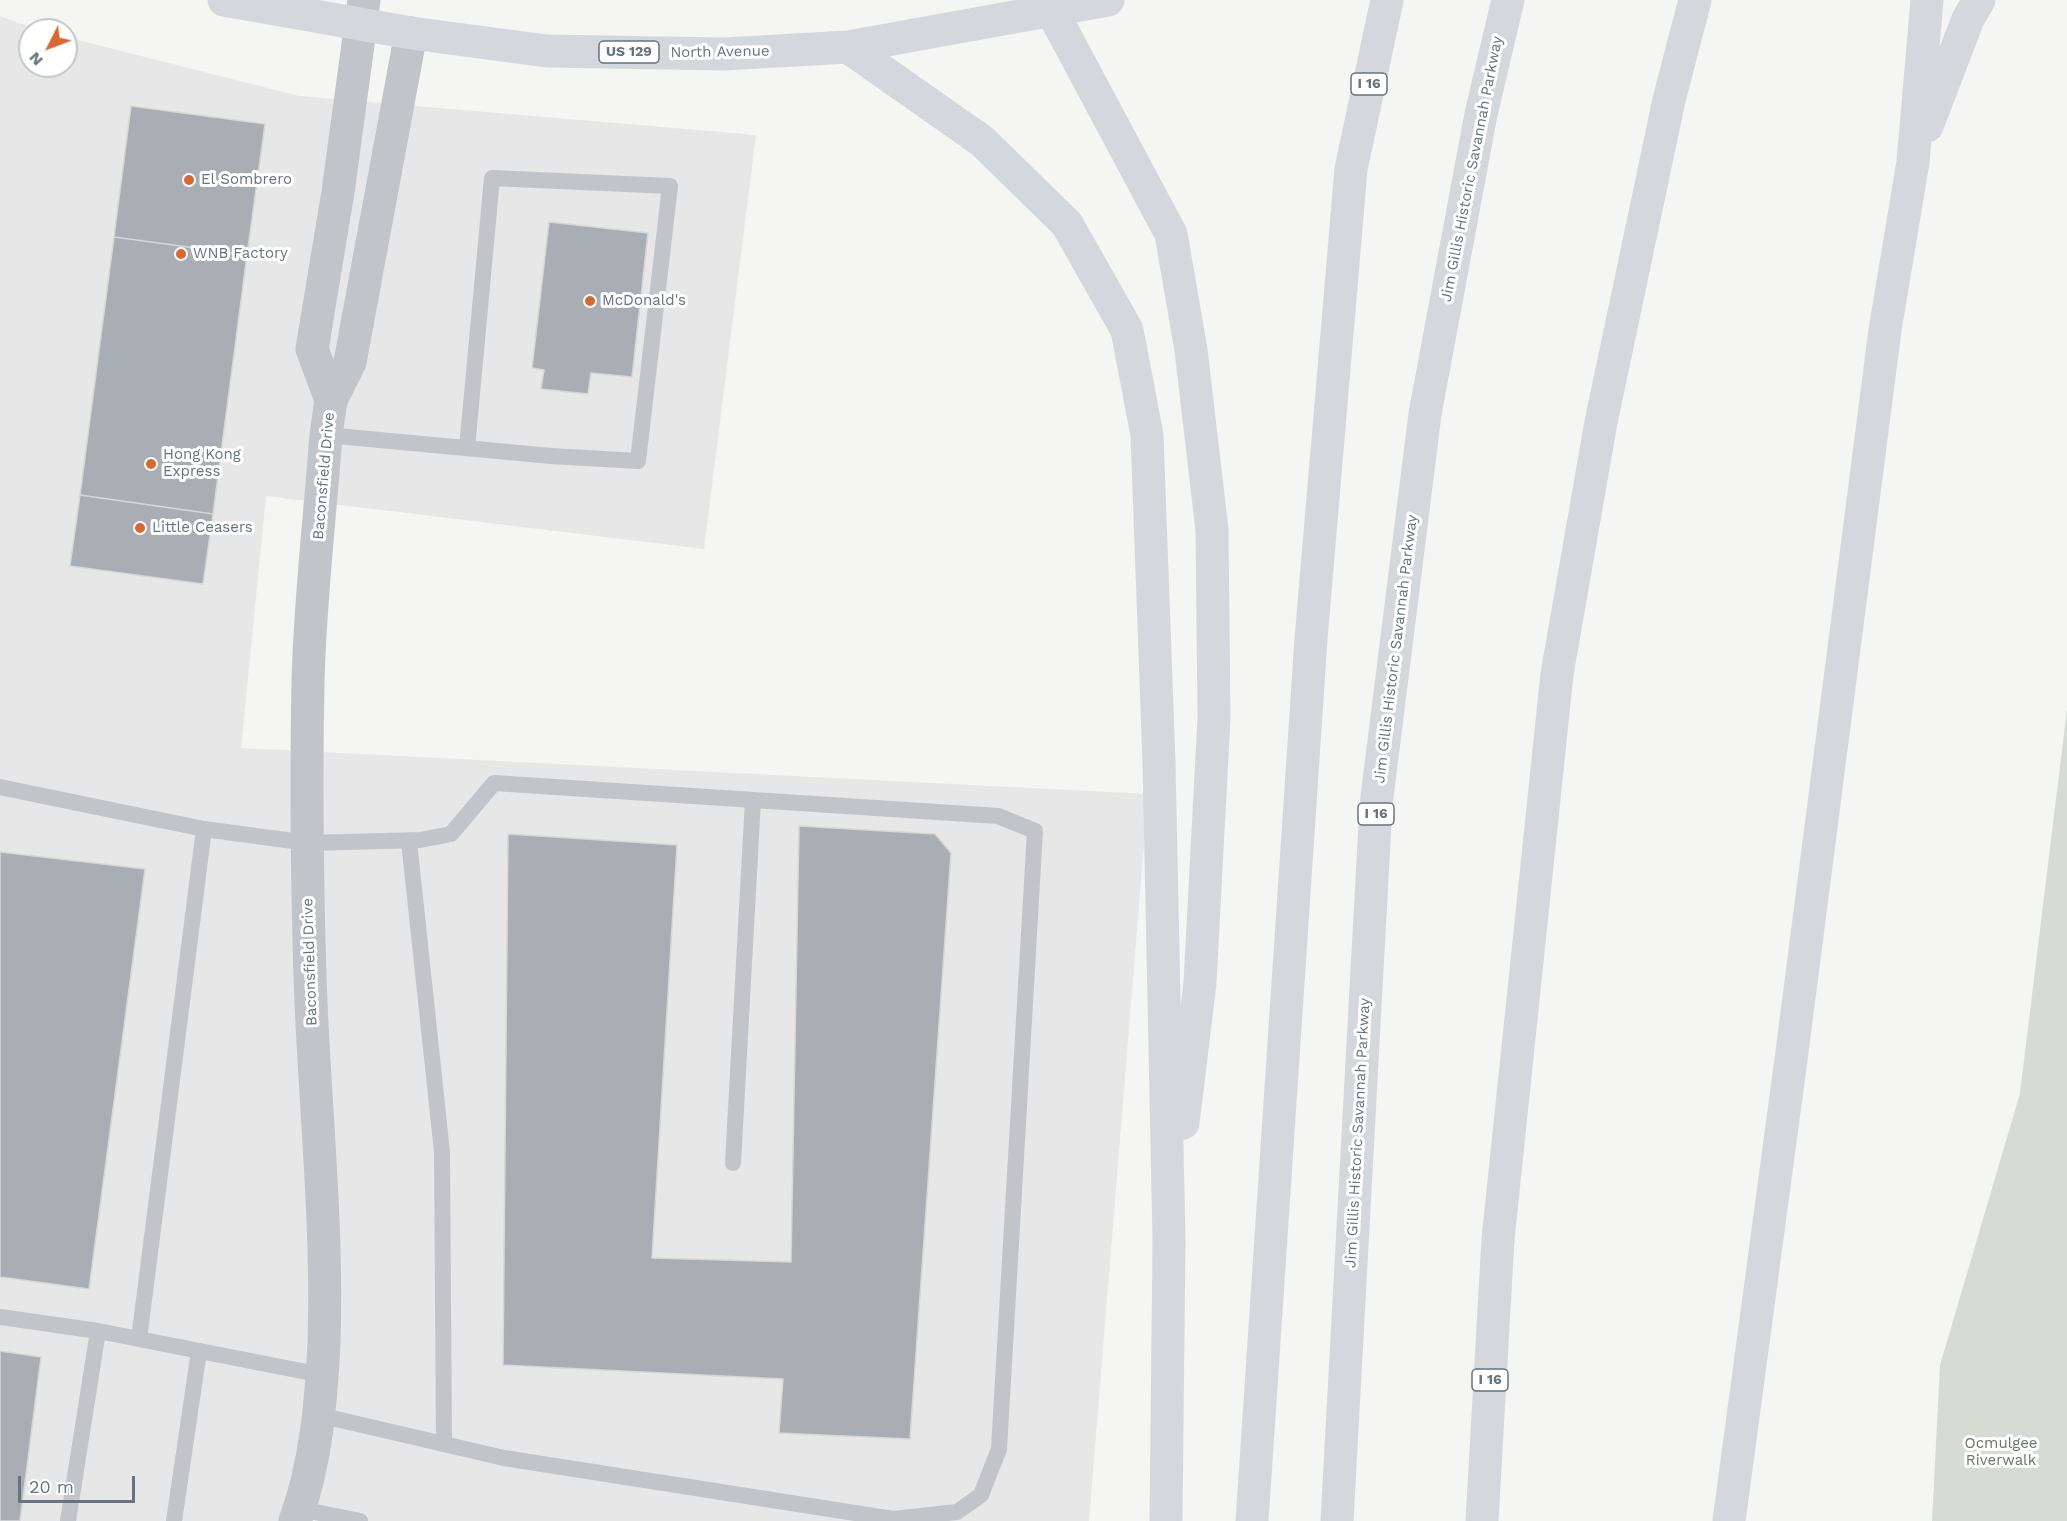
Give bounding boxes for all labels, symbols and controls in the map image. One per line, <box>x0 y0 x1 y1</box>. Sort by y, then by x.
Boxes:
north arrow <box>18 18 78 78</box>
street label: Jim Gillis Historic Savannah Parkway <box>1437 35 1507 303</box>
road number: US 129 <box>599 41 659 63</box>
street label: North Avenue <box>670 42 770 62</box>
text: N <box>25 48 47 70</box>
road number: I 16 <box>1351 73 1387 95</box>
place label: El Sombrero <box>201 171 292 189</box>
marker: El Sombrero <box>182 173 196 187</box>
place label: WNB Factory <box>193 245 288 263</box>
marker: WNB Factory <box>174 247 188 261</box>
place label: McDonald's <box>602 292 686 310</box>
marker: McDonald's <box>583 294 597 308</box>
street label: Baconsfield Drive <box>309 412 339 540</box>
place label: Hong Kong Express <box>163 446 241 481</box>
marker: Hong Kong Express <box>144 457 158 471</box>
street label: Jim Gillis Historic Savannah Parkway <box>1371 514 1421 784</box>
place label: Little Ceasers <box>152 519 253 537</box>
marker: Little Ceasers <box>133 521 147 535</box>
road number: I 16 <box>1358 803 1394 825</box>
street label: Baconsfield Drive <box>299 898 321 1026</box>
street label: Jim Gillis Historic Savannah Parkway <box>1342 998 1374 1268</box>
road number: I 16 <box>1472 1369 1508 1391</box>
park label: Ocmulgee Riverwalk <box>1964 1435 2038 1470</box>
scale bar <box>21 1464 138 1502</box>
text: 20 m <box>29 1476 74 1497</box>

